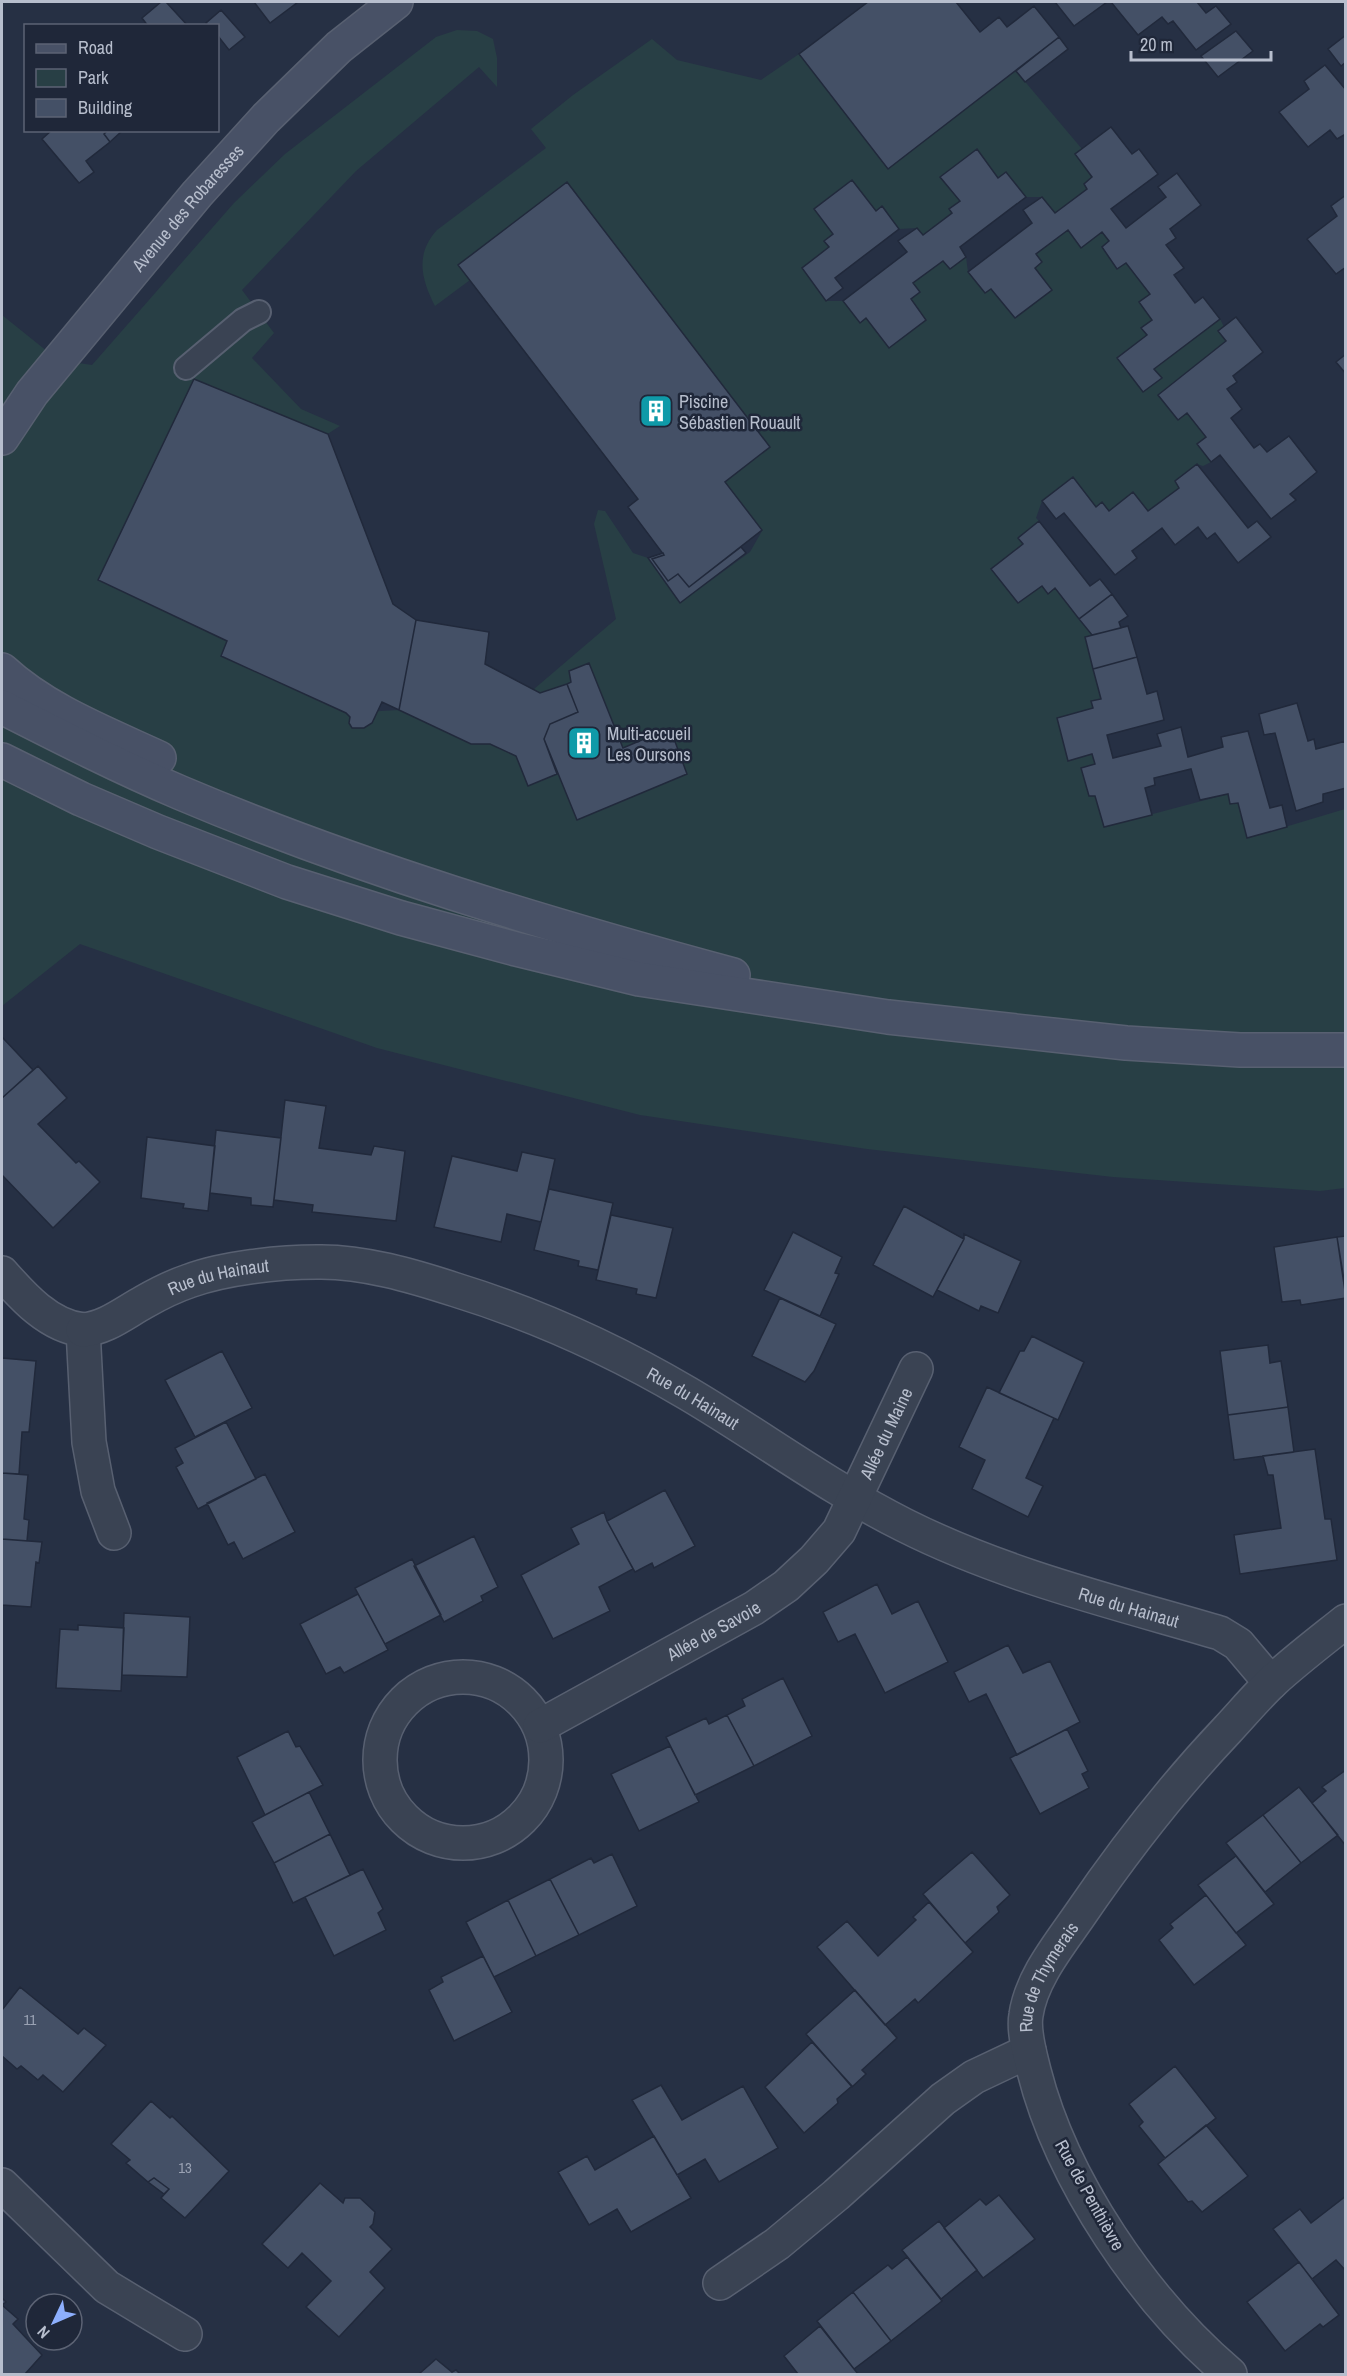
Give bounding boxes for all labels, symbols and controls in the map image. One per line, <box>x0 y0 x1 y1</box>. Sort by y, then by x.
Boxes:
legend <box>24 24 219 132</box>
scale bar <box>1131 24 1270 62</box>
text: 20 m <box>1140 32 1173 57</box>
text: Road <box>78 35 113 60</box>
text: Park <box>78 65 109 90</box>
text: Building <box>78 95 133 120</box>
street label: Avenue des Robaresses <box>125 138 249 277</box>
place label: Piscine Sébastien Rouault <box>679 389 800 435</box>
building icon: Piscine Sébastien Rouault <box>638 393 674 429</box>
place label: Multi-accueil Les Oursons <box>607 721 691 767</box>
building icon: Multi-accueil Les Oursons <box>566 725 602 761</box>
street label: Rue du Hainaut <box>163 1252 270 1301</box>
street label: Rue du Hainaut <box>643 1360 744 1435</box>
street label: Allée du Maine <box>853 1383 918 1484</box>
street label: Rue du Hainaut <box>1076 1580 1182 1633</box>
street label: Allée de Savoie <box>661 1595 766 1667</box>
street label: Rue de Thymerais <box>1013 1916 1084 2033</box>
house number: 11 <box>24 2009 37 2030</box>
street label: Rue de Penthièvre <box>1049 2135 1131 2255</box>
house number: 13 <box>178 2157 192 2178</box>
north arrow <box>24 2292 84 2352</box>
text: N <box>32 2321 54 2343</box>

